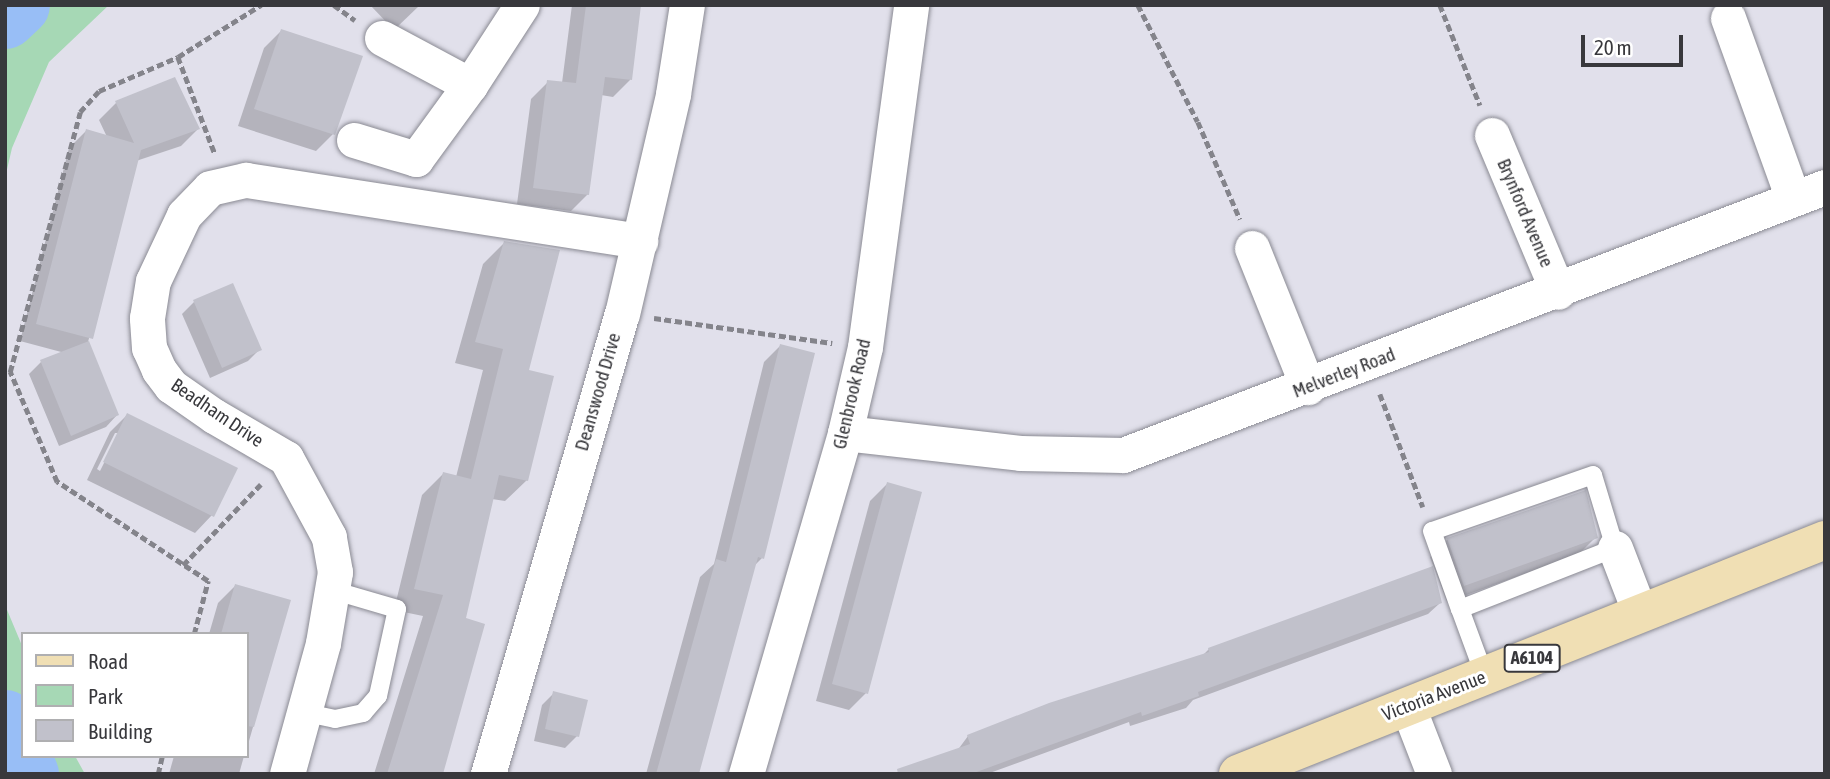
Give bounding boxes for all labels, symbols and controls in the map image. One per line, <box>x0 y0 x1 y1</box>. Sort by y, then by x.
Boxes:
scale bar <box>1585 21 1686 65</box>
text: 20 m <box>1594 35 1632 59</box>
street label: Brynford Avenue <box>1492 155 1558 271</box>
street label: Deanswood Drive <box>570 330 626 454</box>
street label: Glenbrook Road <box>828 337 876 451</box>
street label: Melverley Road <box>1289 343 1399 403</box>
street label: Beadham Drive <box>166 374 268 452</box>
legend <box>21 632 248 758</box>
road number: A6104 <box>1502 644 1562 672</box>
text: Road <box>88 649 128 673</box>
street label: Victoria Avenue <box>1379 666 1489 726</box>
text: Park <box>88 684 123 708</box>
text: Building <box>88 719 152 743</box>

